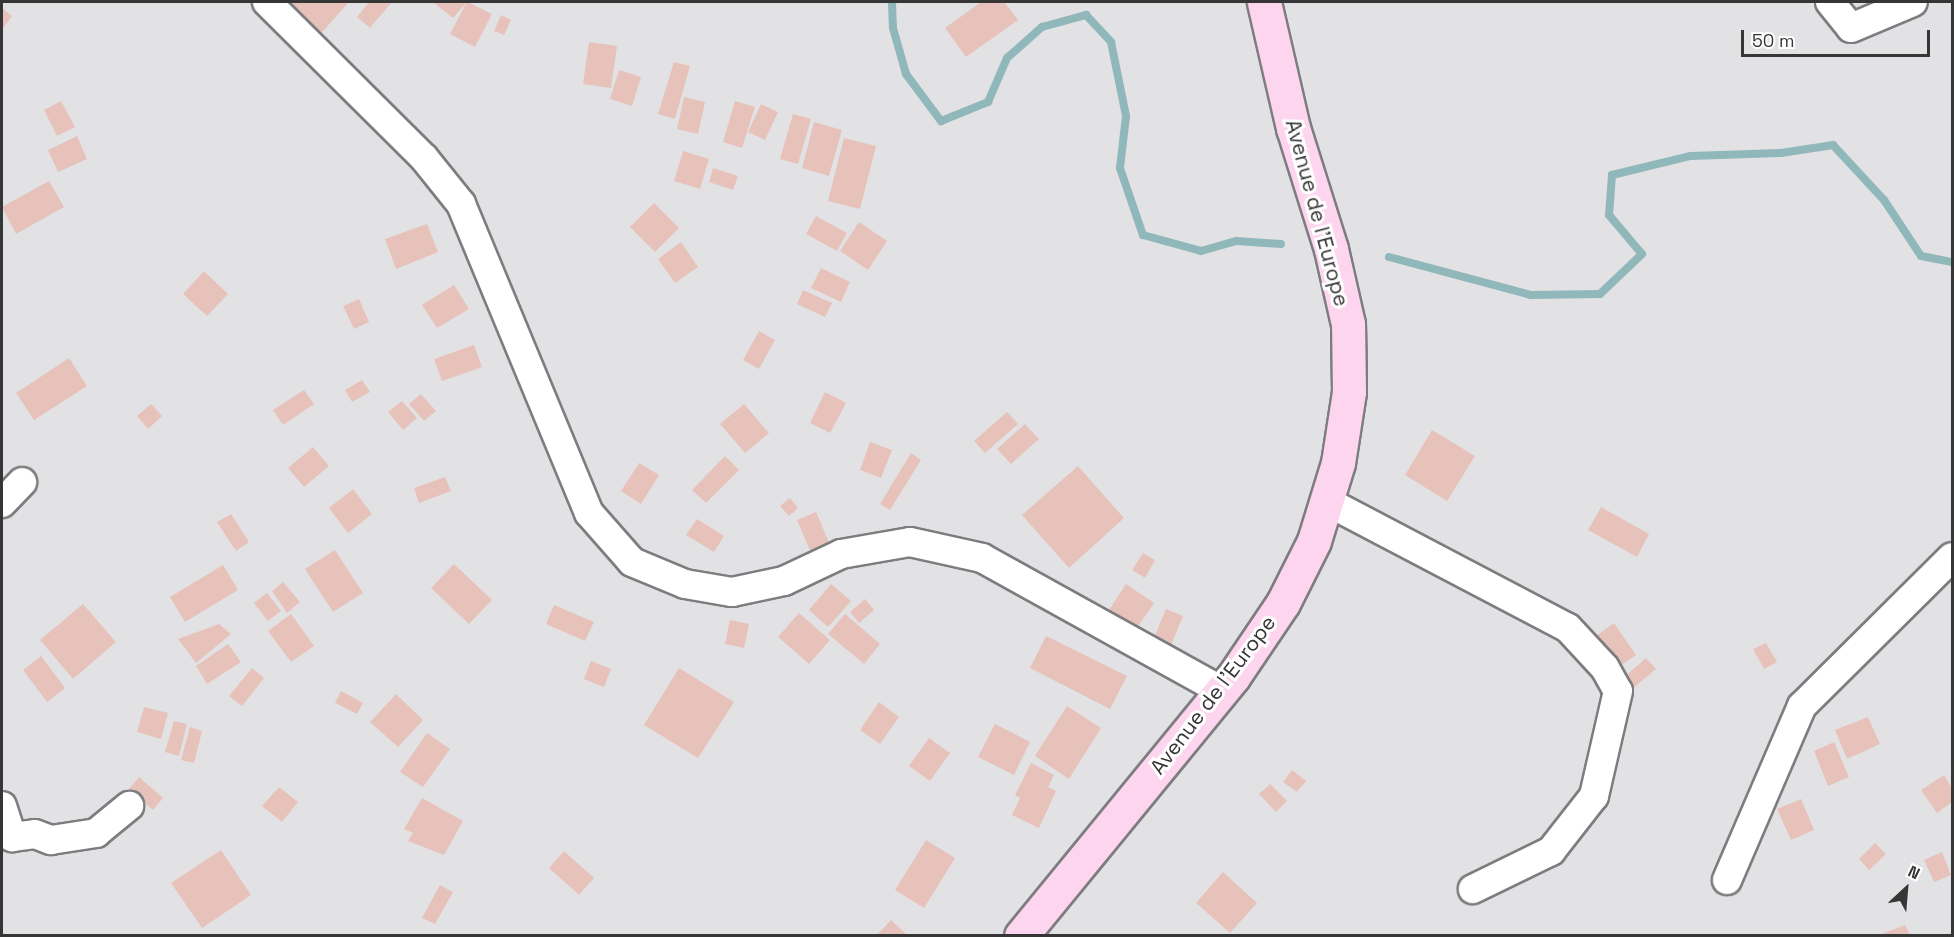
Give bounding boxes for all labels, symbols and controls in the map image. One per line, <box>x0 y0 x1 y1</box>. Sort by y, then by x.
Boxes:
scale bar <box>1744 18 1933 56</box>
text: 50 m <box>1752 29 1794 52</box>
street label: Avenue de l'Europe <box>1280 117 1354 309</box>
street label: Avenue de l'Europe <box>1145 611 1281 779</box>
north arrow <box>1876 859 1936 919</box>
text: N <box>1905 861 1924 884</box>

